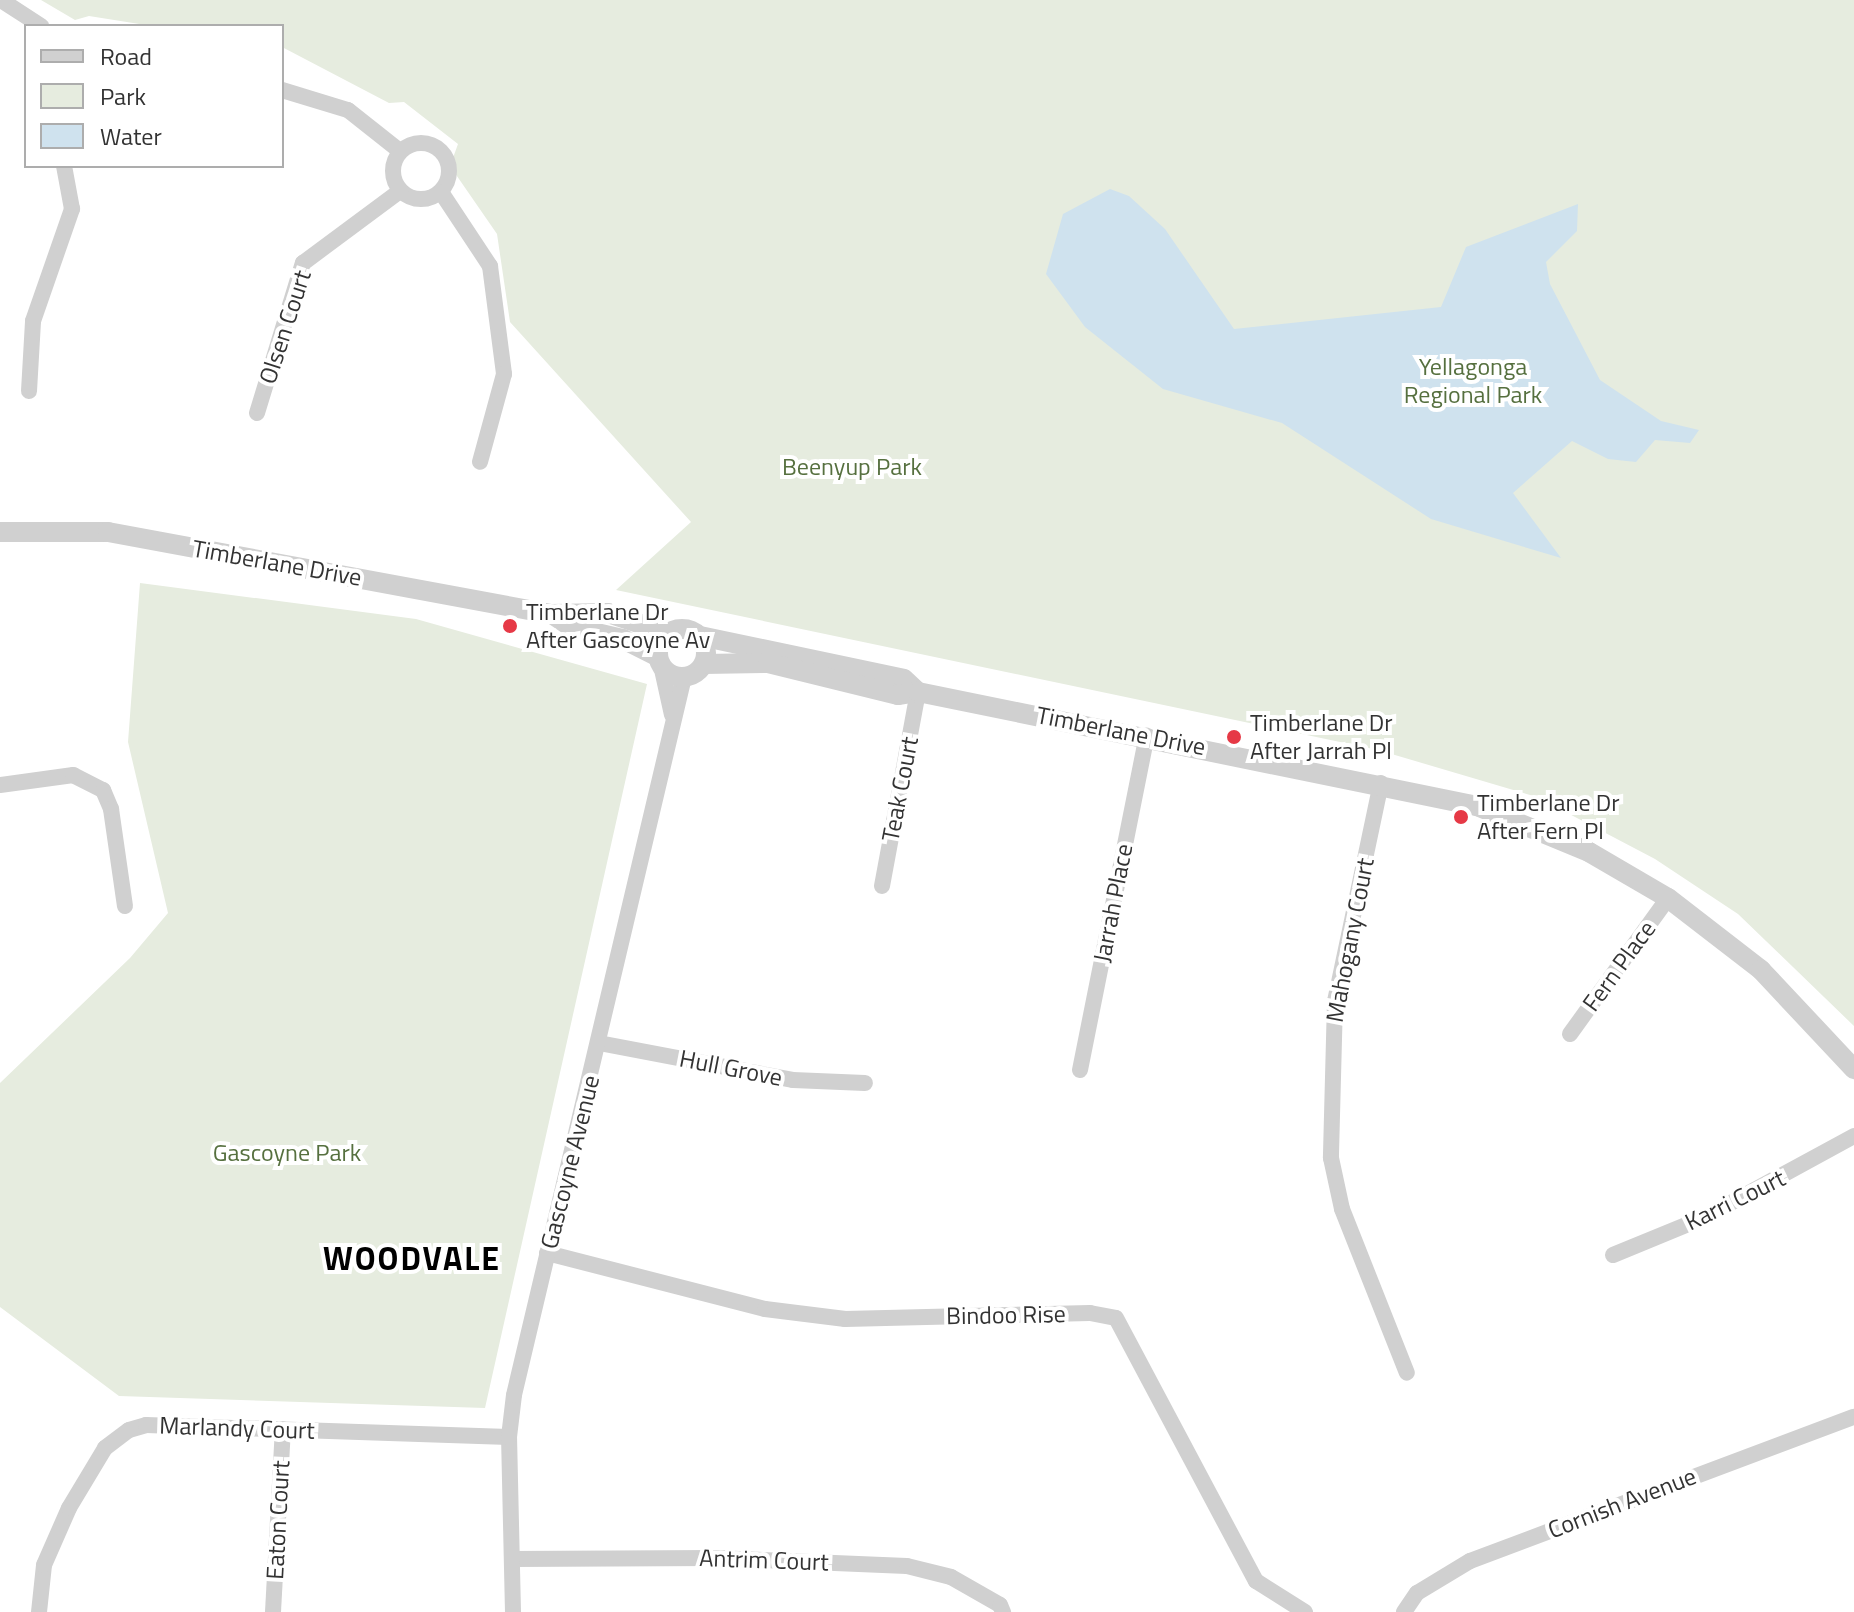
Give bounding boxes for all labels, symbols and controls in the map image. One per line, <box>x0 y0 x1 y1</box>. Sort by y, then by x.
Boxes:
legend <box>24 24 284 168</box>
text: Road <box>100 38 152 74</box>
text: Park <box>100 78 146 114</box>
text: Water <box>100 118 162 154</box>
street label: Olsen Court <box>253 267 317 387</box>
park label: Yellagonga Regional Park <box>1404 353 1542 409</box>
park label: Beenyup Park <box>782 453 922 481</box>
street label: Timberlane Drive <box>190 534 364 592</box>
place label: Timberlane Dr After Gascoyne Av <box>526 598 710 654</box>
marker: Timberlane Dr After Gascoyne Av <box>501 617 519 635</box>
street label: Timberlane Drive <box>1034 701 1208 761</box>
place label: Timberlane Dr After Jarrah Pl <box>1250 709 1393 765</box>
marker: Timberlane Dr After Jarrah Pl <box>1225 728 1243 746</box>
street label: Teak Court <box>876 734 924 844</box>
place label: Timberlane Dr After Fern Pl <box>1477 789 1620 845</box>
marker: Timberlane Dr After Fern Pl <box>1452 808 1470 826</box>
street label: Jarrah Place <box>1087 841 1139 965</box>
street label: Mahogany Court <box>1320 855 1380 1025</box>
street label: Fern Place <box>1576 915 1662 1017</box>
street label: Hull Grove <box>677 1044 785 1092</box>
street label: Gascoyne Avenue <box>535 1072 605 1252</box>
park label: Gascoyne Park <box>213 1139 361 1167</box>
street label: Karri Court <box>1680 1163 1790 1237</box>
district label: WOODVALE <box>323 1239 501 1277</box>
street label: Bindoo Rise <box>946 1300 1066 1330</box>
street label: Marlandy Court <box>159 1411 315 1445</box>
street label: Eaton Court <box>260 1460 296 1580</box>
street label: Cornish Avenue <box>1544 1462 1700 1544</box>
street label: Antrim Court <box>699 1543 829 1577</box>

